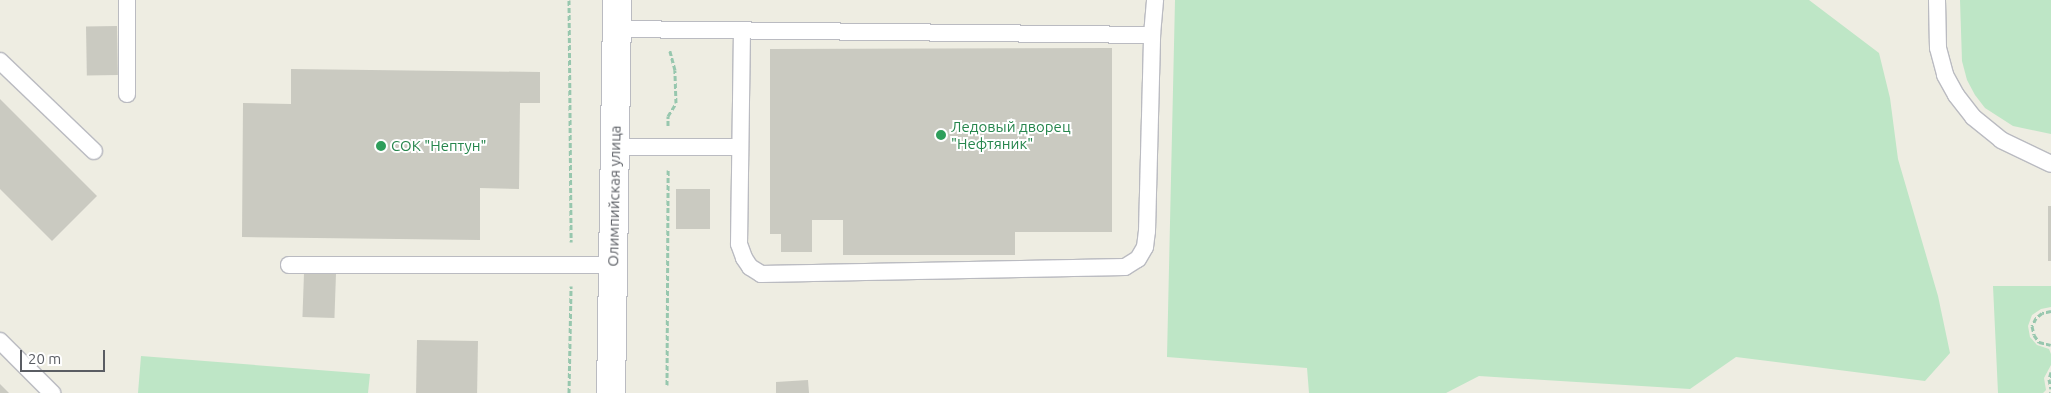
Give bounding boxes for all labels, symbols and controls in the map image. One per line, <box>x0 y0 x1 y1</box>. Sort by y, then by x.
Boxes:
place label: Ледовый дворец "Нефтяник" <box>951 117 1071 152</box>
street label: Олимпийская улица <box>604 125 624 267</box>
marker: Ледовый дворец "Нефтяник" <box>935 129 947 141</box>
place label: СОК "Нептун" <box>391 137 487 155</box>
marker: СОК "Нептун" <box>375 140 387 152</box>
scale bar <box>22 340 108 372</box>
text: 20 m <box>28 350 61 367</box>

